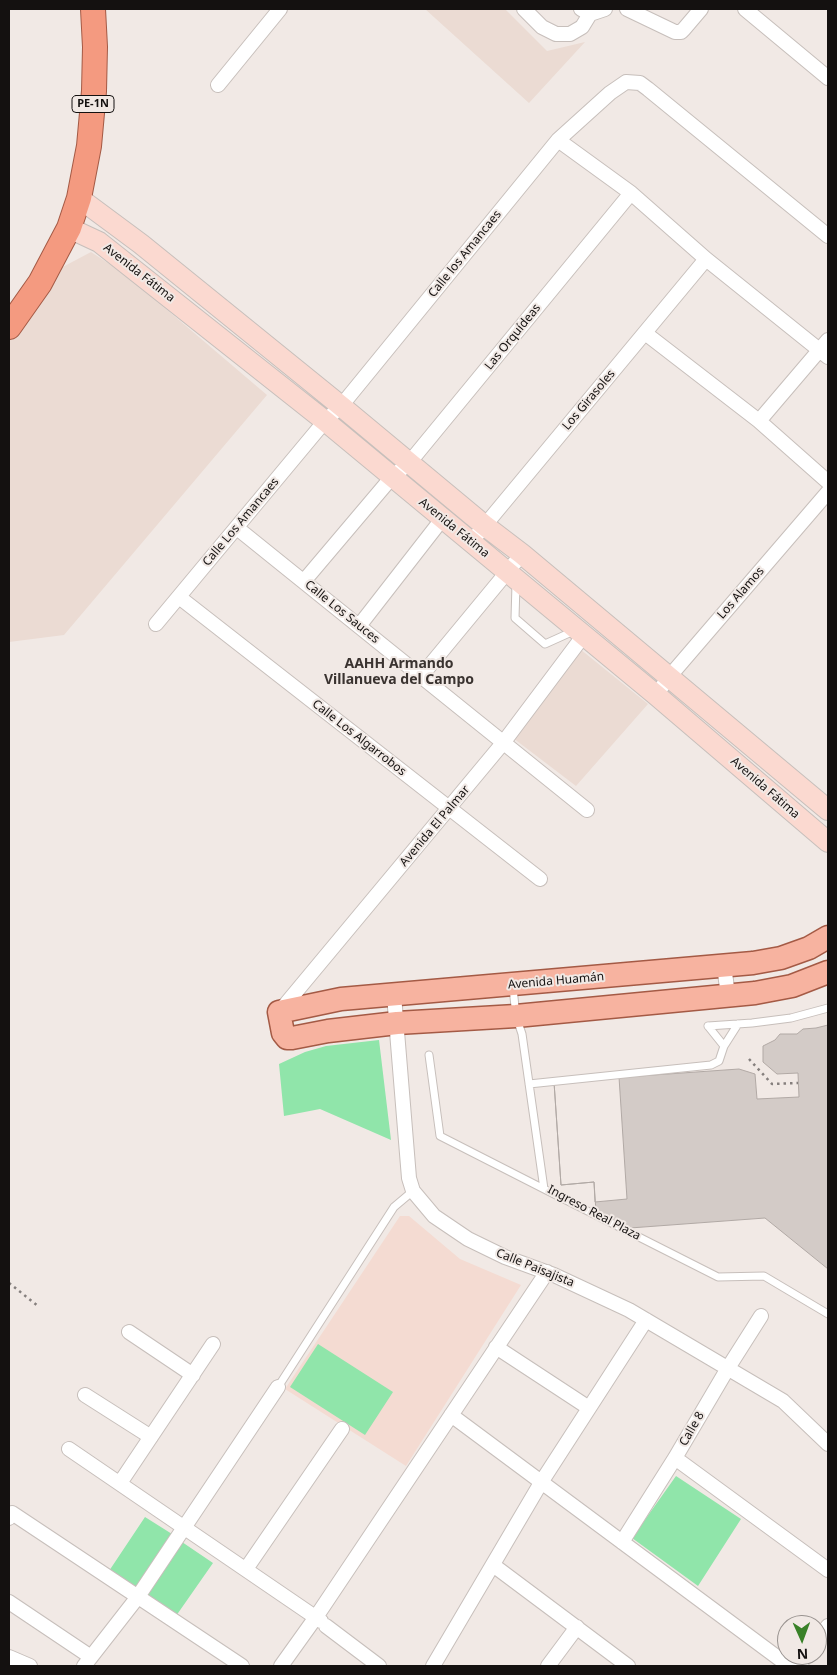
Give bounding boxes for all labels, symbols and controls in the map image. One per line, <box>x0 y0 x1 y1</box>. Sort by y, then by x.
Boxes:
road number: PE-1N <box>72 96 114 112</box>
street label: Calle los Amancaes <box>426 208 504 300</box>
street label: Avenida Fátima <box>100 241 178 305</box>
street label: Las Orquídeas <box>482 301 544 373</box>
street label: Los Girasoles <box>560 367 618 433</box>
street label: Calle Los Amancaes <box>200 475 282 569</box>
street label: Avenida Fátima <box>416 495 492 561</box>
street label: Los Alamos <box>715 564 767 622</box>
street label: Calle Los Sauces <box>302 578 382 646</box>
district label: AAHH Armando Villanueva del Campo <box>324 656 474 689</box>
street label: Calle Los Algarrobos <box>309 697 409 779</box>
street label: Avenida Fátima <box>728 754 802 822</box>
street label: Avenida El Palmar <box>397 783 473 869</box>
street label: Avenida Huamán <box>507 970 605 992</box>
street label: Ingreso Real Plaza <box>545 1182 643 1244</box>
street label: Calle Paisajista <box>494 1246 576 1290</box>
street label: Calle 8 <box>676 1409 708 1449</box>
north arrow <box>777 1615 827 1665</box>
text: N <box>796 1645 809 1664</box>

